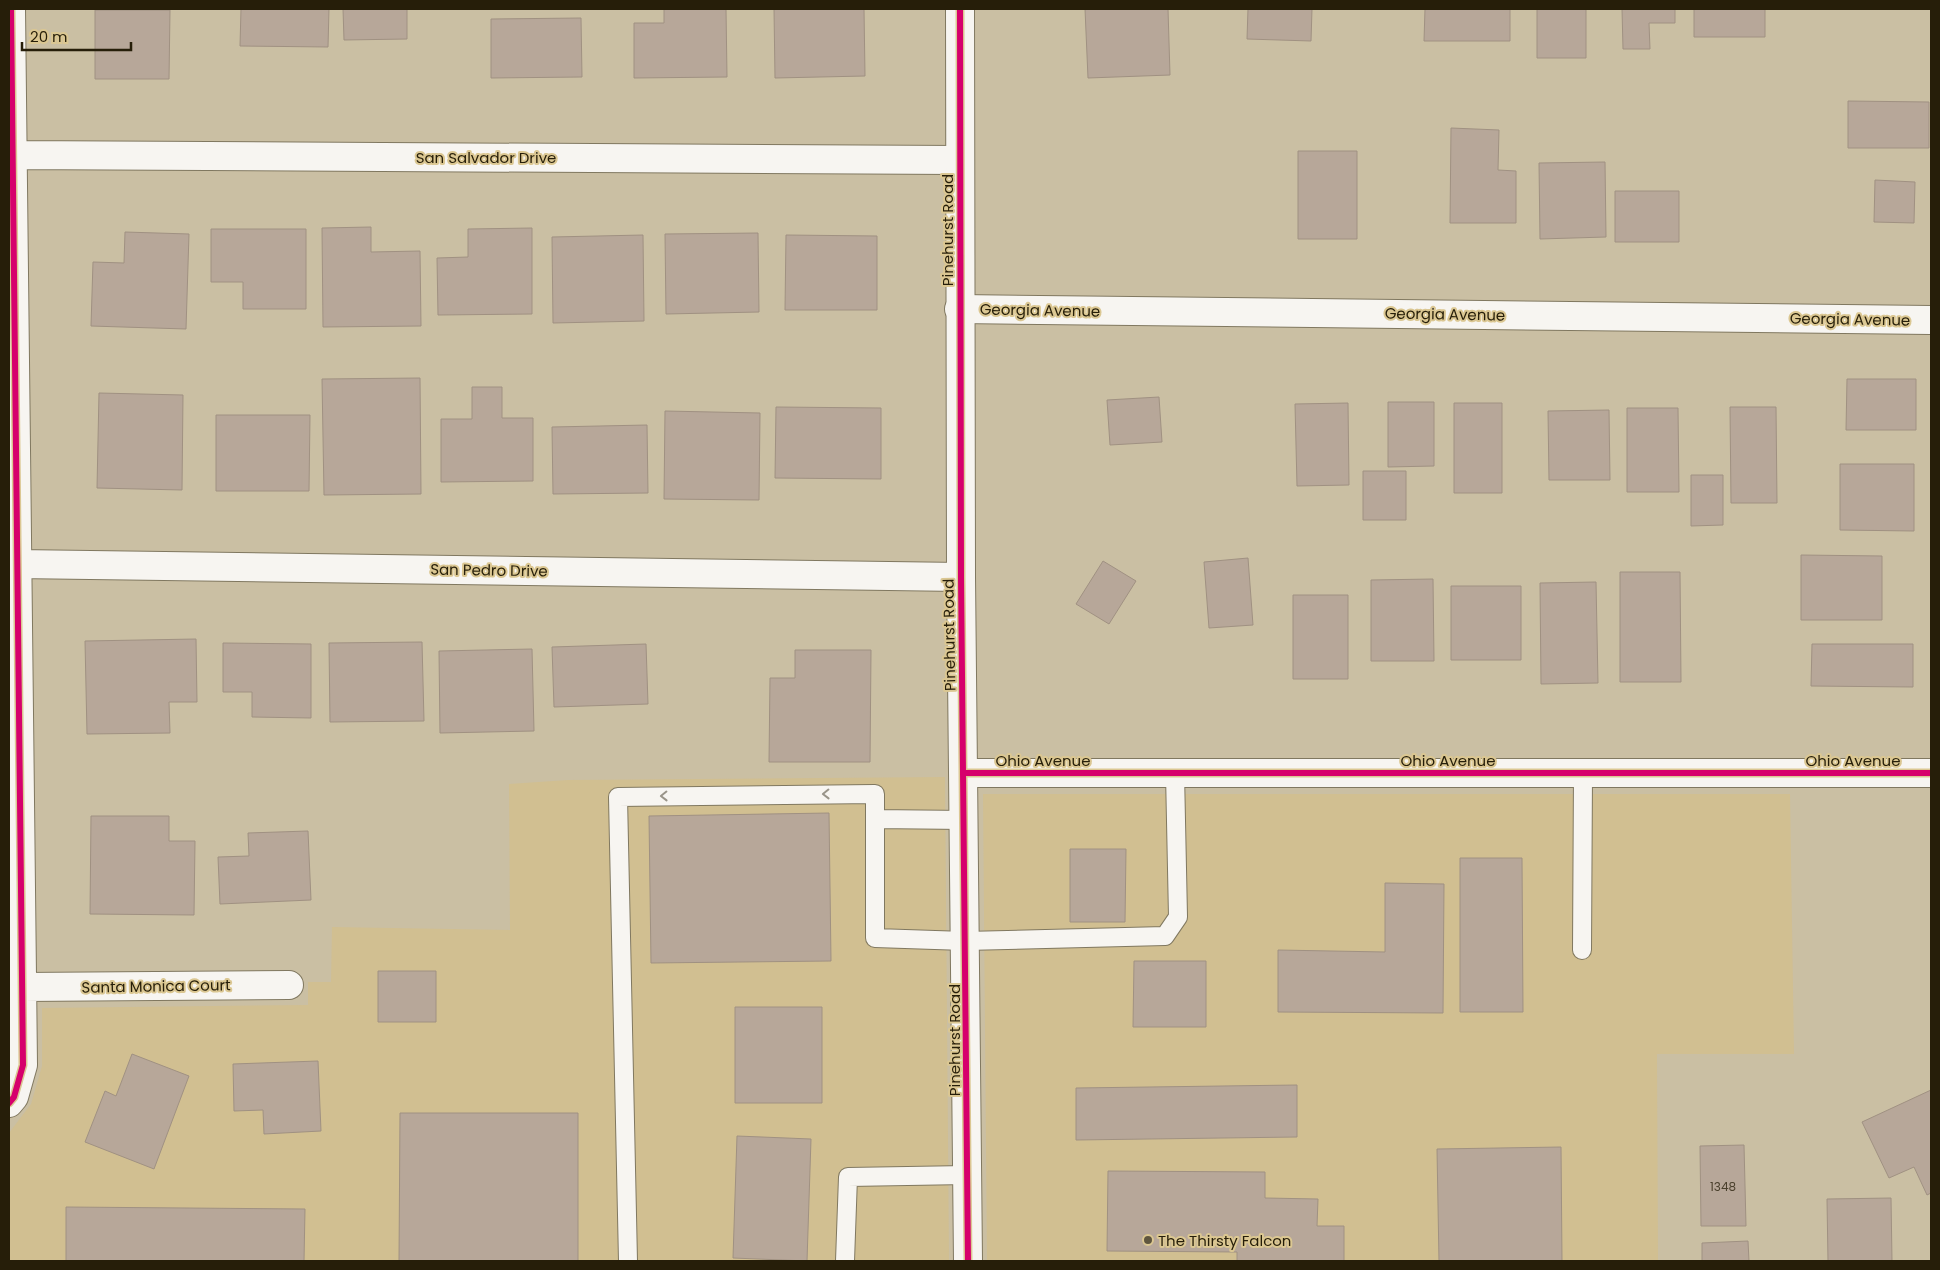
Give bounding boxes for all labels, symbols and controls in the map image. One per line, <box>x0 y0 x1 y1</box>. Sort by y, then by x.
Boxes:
scale bar <box>22 20 131 52</box>
text: 20 m <box>30 26 68 47</box>
street label: San Salvador Drive <box>416 147 556 168</box>
street label: Pinehurst Road <box>937 174 958 286</box>
street label: Georgia Avenue <box>980 298 1100 322</box>
street label: Georgia Avenue <box>1385 302 1505 326</box>
street label: Georgia Avenue <box>1790 307 1910 331</box>
street label: San Pedro Drive <box>430 558 548 582</box>
street label: Pinehurst Road <box>938 579 960 691</box>
street label: Ohio Avenue <box>995 750 1091 771</box>
street label: Ohio Avenue <box>1400 750 1496 771</box>
street label: Ohio Avenue <box>1805 750 1901 771</box>
one-way arrow <box>822 789 830 799</box>
one-way arrow <box>660 791 668 801</box>
street label: Santa Monica Court <box>81 974 231 998</box>
street label: Pinehurst Road <box>944 984 965 1096</box>
house number: 1348 <box>1710 1178 1736 1195</box>
place label: The Thirsty Falcon <box>1158 1230 1291 1251</box>
marker: The Thirsty Falcon <box>1142 1234 1154 1246</box>

